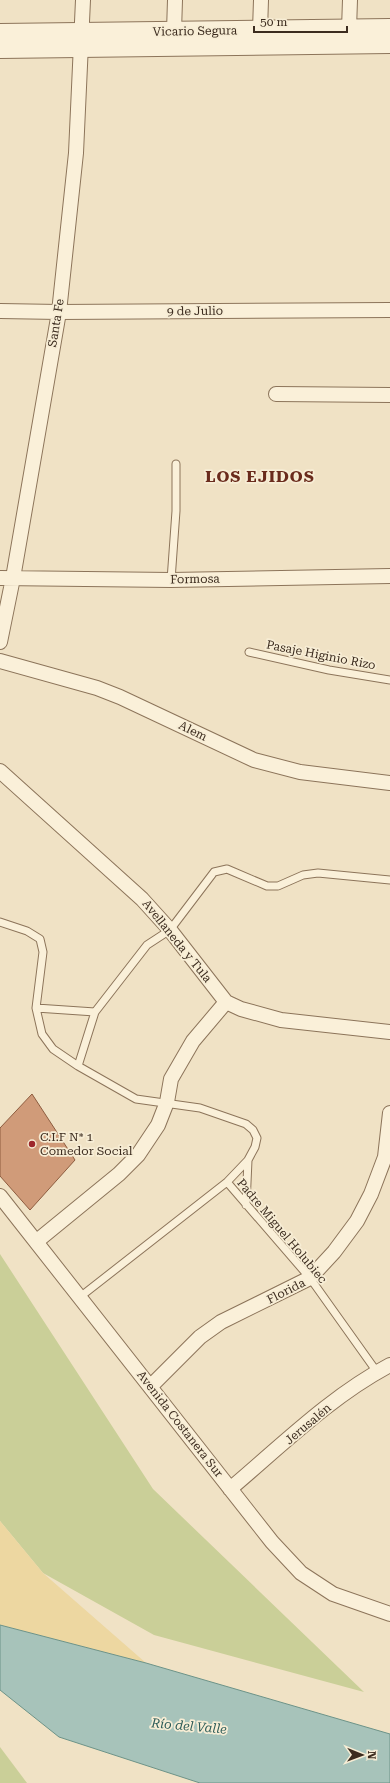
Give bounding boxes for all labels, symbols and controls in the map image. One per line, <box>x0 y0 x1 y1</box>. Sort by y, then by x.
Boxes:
scale bar <box>254 8 347 34</box>
text: 50 m <box>260 15 287 29</box>
street label: Vicario Segura <box>153 23 238 39</box>
street label: Santa Fe <box>45 297 67 348</box>
street label: 9 de Julio <box>167 304 223 318</box>
district label: LOS EJIDOS <box>205 467 315 486</box>
street label: Formosa <box>170 572 220 586</box>
street label: Pasaje Higinio Rizo <box>265 638 377 672</box>
street label: Alem <box>177 718 210 744</box>
street label: Avellaneda y Tula <box>139 897 215 986</box>
place label: C.I.F N* 1 Comedor Social <box>40 1130 133 1158</box>
marker: C.I.F N* 1 Comedor Social <box>27 1139 37 1149</box>
street label: Padre Miguel Holubiec <box>234 1176 330 1286</box>
street label: Florida <box>264 1275 308 1307</box>
street label: Avenida Costanera Sur <box>134 1368 226 1480</box>
street label: Jerusalén <box>282 1401 334 1447</box>
water label: Río del Valle <box>150 1715 228 1737</box>
north arrow <box>342 1735 382 1775</box>
text: N <box>365 1751 378 1760</box>

